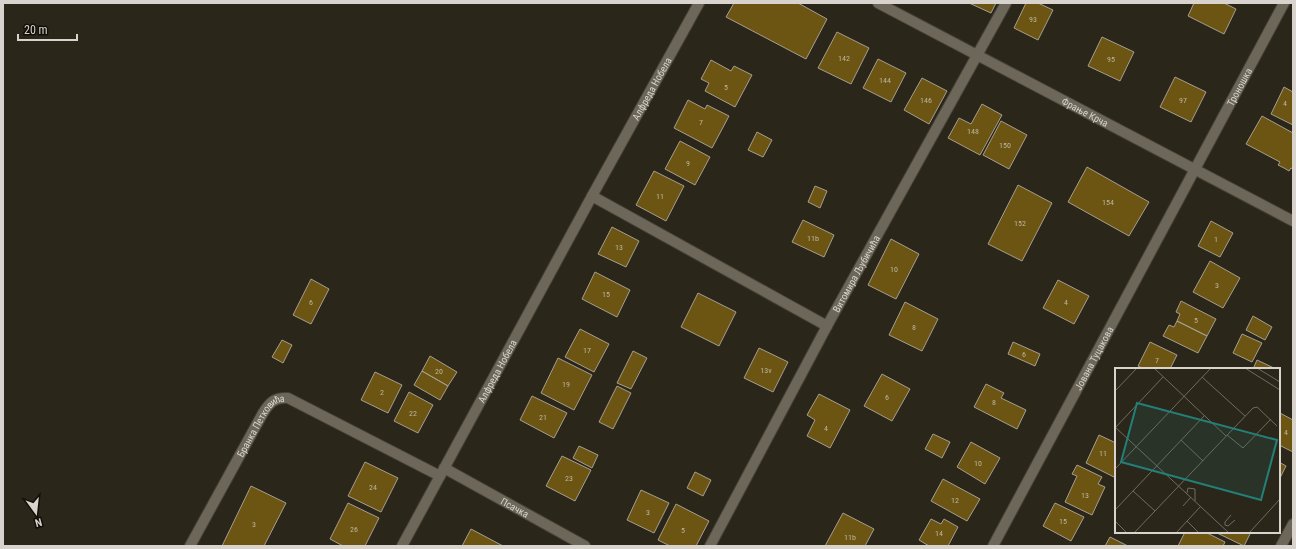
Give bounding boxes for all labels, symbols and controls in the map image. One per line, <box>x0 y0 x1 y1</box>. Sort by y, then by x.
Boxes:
house number: 93 <box>1029 15 1037 24</box>
scale bar <box>18 16 77 42</box>
text: 20 m <box>24 23 48 37</box>
house number: 142 <box>838 54 850 63</box>
street label: Алфреда Нобела <box>630 55 673 122</box>
house number: 95 <box>1107 55 1115 64</box>
street label: Троношка <box>1224 66 1254 108</box>
house number: 144 <box>879 76 891 85</box>
house number: 5 <box>724 83 728 92</box>
street label: Фрање Крча <box>1060 94 1110 129</box>
house number: 146 <box>920 96 932 105</box>
house number: 97 <box>1179 96 1187 105</box>
house number: 4 <box>1283 99 1287 108</box>
house number: 7 <box>699 118 703 127</box>
house number: 148 <box>967 127 979 136</box>
house number: 150 <box>999 141 1011 150</box>
house number: 9 <box>686 159 690 168</box>
house number: 11 <box>656 192 664 201</box>
house number: 154 <box>1102 198 1114 207</box>
house number: 152 <box>1014 219 1026 228</box>
street label: Витомира Љубичића <box>830 233 882 314</box>
house number: 11b <box>807 234 819 243</box>
house number: 1 <box>1214 235 1218 244</box>
house number: 13 <box>615 243 623 252</box>
house number: 10 <box>890 265 898 274</box>
house number: 3 <box>1215 281 1219 290</box>
house number: 15 <box>602 290 610 299</box>
house number: 6 <box>309 298 313 307</box>
house number: 4 <box>1064 298 1068 307</box>
house number: 5 <box>1194 316 1198 325</box>
house number: 8 <box>912 323 916 332</box>
street label: Јована Туцакова <box>1072 324 1115 392</box>
street label: Алфреда Нобела <box>475 338 519 405</box>
house number: 17 <box>583 346 591 355</box>
house number: 6 <box>1022 350 1026 359</box>
house number: 7 <box>1155 356 1159 365</box>
house number: 13v <box>760 366 772 375</box>
house number: 20 <box>435 367 443 376</box>
inset map <box>1115 368 1280 533</box>
house number: 19 <box>562 380 570 389</box>
house number: 2 <box>380 388 384 397</box>
street label: Бранка Петковића <box>234 392 285 459</box>
house number: 6 <box>885 393 889 402</box>
house number: 8 <box>992 398 996 407</box>
house number: 22 <box>409 409 417 418</box>
house number: 21 <box>539 413 547 422</box>
house number: 4 <box>824 424 828 433</box>
house number: 4 <box>1284 428 1288 437</box>
house number: 11 <box>1099 449 1107 458</box>
house number: 10 <box>974 459 982 468</box>
house number: 23 <box>565 474 573 483</box>
house number: 24 <box>369 483 377 492</box>
house number: 13 <box>1081 491 1089 500</box>
north arrow <box>16 493 56 533</box>
street label: Псачка <box>499 495 531 519</box>
house number: 12 <box>951 496 959 505</box>
house number: 3 <box>646 508 650 517</box>
text: N <box>33 515 43 529</box>
house number: 15 <box>1059 517 1067 526</box>
house number: 3 <box>252 520 256 529</box>
house number: 26 <box>350 525 358 534</box>
house number: 5 <box>681 526 685 535</box>
house number: 14 <box>935 529 943 538</box>
house number: 11b <box>844 533 856 542</box>

